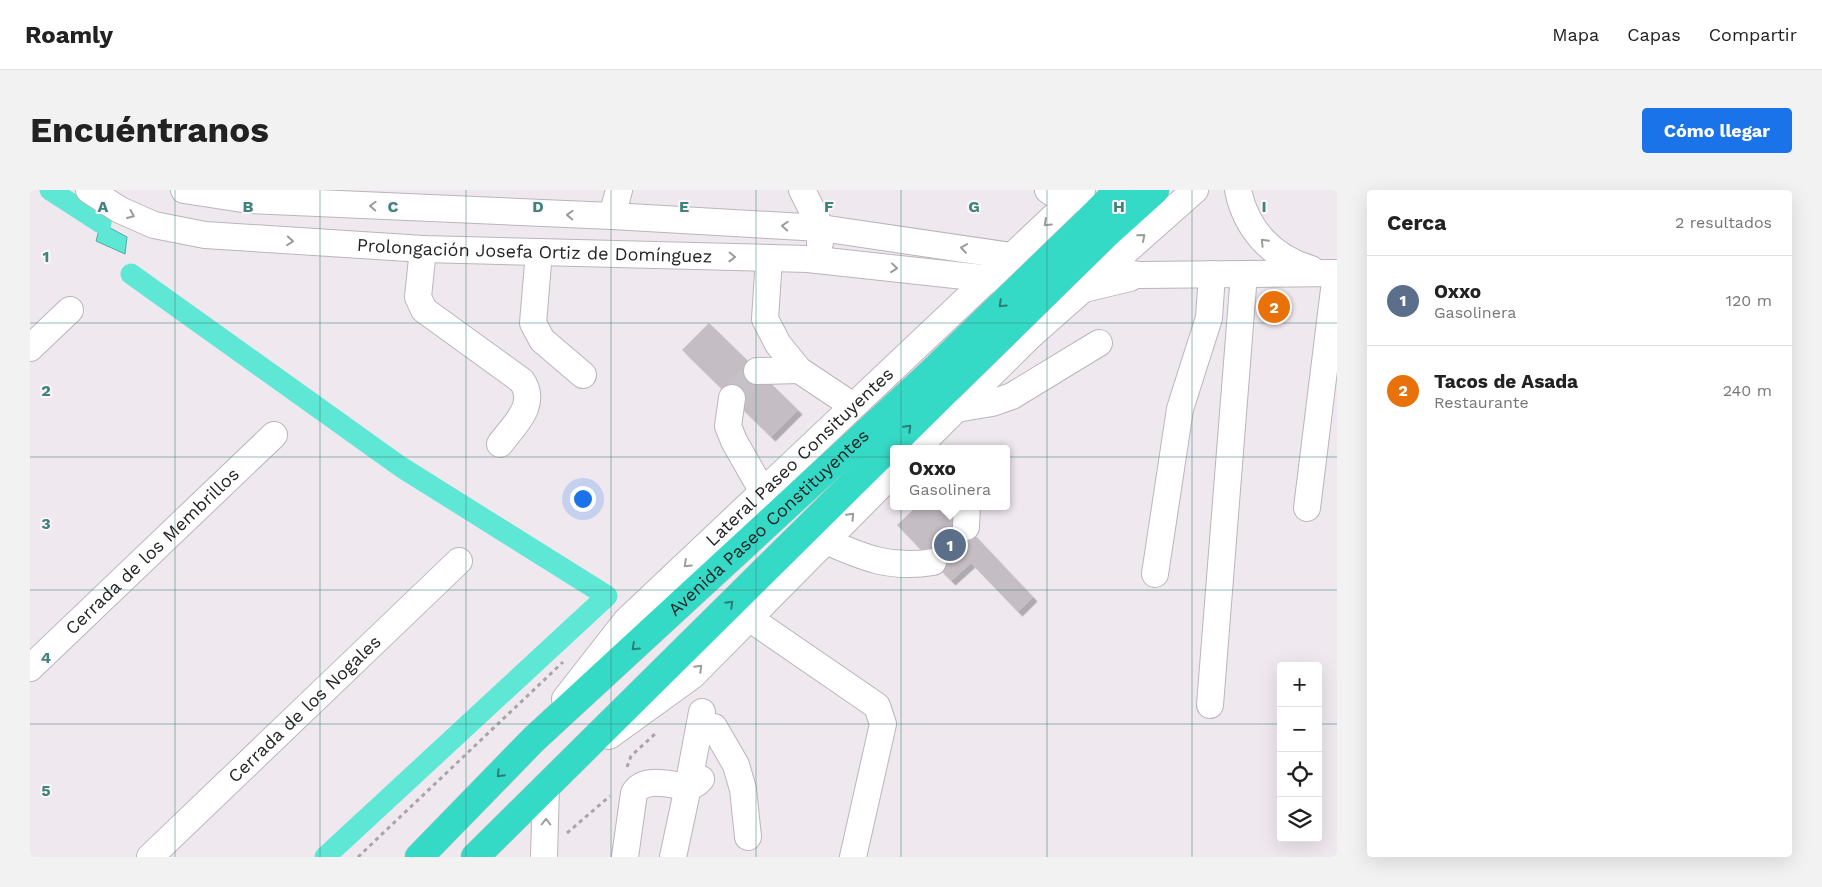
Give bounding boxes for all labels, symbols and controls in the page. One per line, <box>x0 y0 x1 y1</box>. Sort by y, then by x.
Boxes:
text: Roamly <box>25 21 113 49</box>
text: Mapa <box>1552 24 1599 45</box>
text: Capas <box>1627 24 1681 45</box>
text: Compartir <box>1709 24 1797 45</box>
button: Cómo llegar <box>1642 108 1792 153</box>
text: Encuéntranos <box>30 109 269 151</box>
text: A <box>98 197 109 216</box>
text: B <box>243 197 254 216</box>
text: C <box>388 197 399 216</box>
text: D <box>532 197 544 216</box>
text: E <box>679 197 689 216</box>
text: F <box>824 197 834 216</box>
text: G <box>968 197 980 216</box>
text: H <box>1113 197 1125 216</box>
text: I <box>1261 197 1267 216</box>
one-way arrow <box>369 201 377 212</box>
one-way arrow <box>126 208 135 219</box>
one-way arrow <box>566 209 574 220</box>
text: Cerca <box>1387 210 1446 235</box>
text: 2 resultados <box>1675 213 1772 232</box>
one-way arrow <box>1044 217 1053 226</box>
one-way arrow <box>781 221 789 232</box>
street label: Prolongación Josefa Ortiz de Domínguez <box>356 234 712 267</box>
one-way arrow <box>1137 234 1146 243</box>
one-way arrow <box>286 235 294 246</box>
one-way arrow <box>1261 238 1270 247</box>
one-way arrow <box>959 243 967 254</box>
text: 1 <box>43 247 49 266</box>
one-way arrow <box>729 252 737 262</box>
one-way arrow <box>891 262 899 273</box>
text: Oxxo <box>1434 280 1481 303</box>
pin: 2 <box>1258 288 1290 326</box>
text: 1 <box>1400 291 1406 310</box>
text: 120 m <box>1726 291 1772 310</box>
one-way arrow <box>998 299 1007 308</box>
text: Gasolinera <box>1434 303 1516 322</box>
street label: Lateral Paseo Consituyentes <box>701 363 898 550</box>
text: Tacos de Asada <box>1434 370 1578 393</box>
text: 2 <box>41 381 51 400</box>
text: 2 <box>1398 381 1408 400</box>
text: 240 m <box>1723 381 1772 400</box>
text: Restaurante <box>1434 393 1529 412</box>
street label: Avenida Paseo Constituyentes <box>664 425 873 620</box>
one-way arrow <box>902 425 911 434</box>
popup <box>890 445 1010 510</box>
text: Oxxo <box>909 457 956 480</box>
street label: Cerrada de los Membrillos <box>61 463 243 639</box>
text: Gasolinera <box>909 480 991 499</box>
your location <box>570 486 596 512</box>
one-way arrow <box>846 512 855 521</box>
text: 3 <box>41 514 51 533</box>
pin: 1 <box>934 526 966 564</box>
one-way arrow <box>684 558 693 567</box>
one-way arrow <box>724 601 733 610</box>
street label: Cerrada de los Nogales <box>223 631 385 787</box>
one-way arrow <box>631 642 640 651</box>
text: 4 <box>41 648 51 667</box>
map controls <box>1277 662 1322 842</box>
button: + <box>1277 662 1322 707</box>
one-way arrow <box>694 665 703 674</box>
button: − <box>1277 707 1322 752</box>
button: locate <box>1277 752 1322 797</box>
one-way arrow <box>497 768 506 777</box>
text: 5 <box>41 781 51 800</box>
button: layers <box>1277 797 1322 842</box>
one-way arrow <box>541 817 551 825</box>

